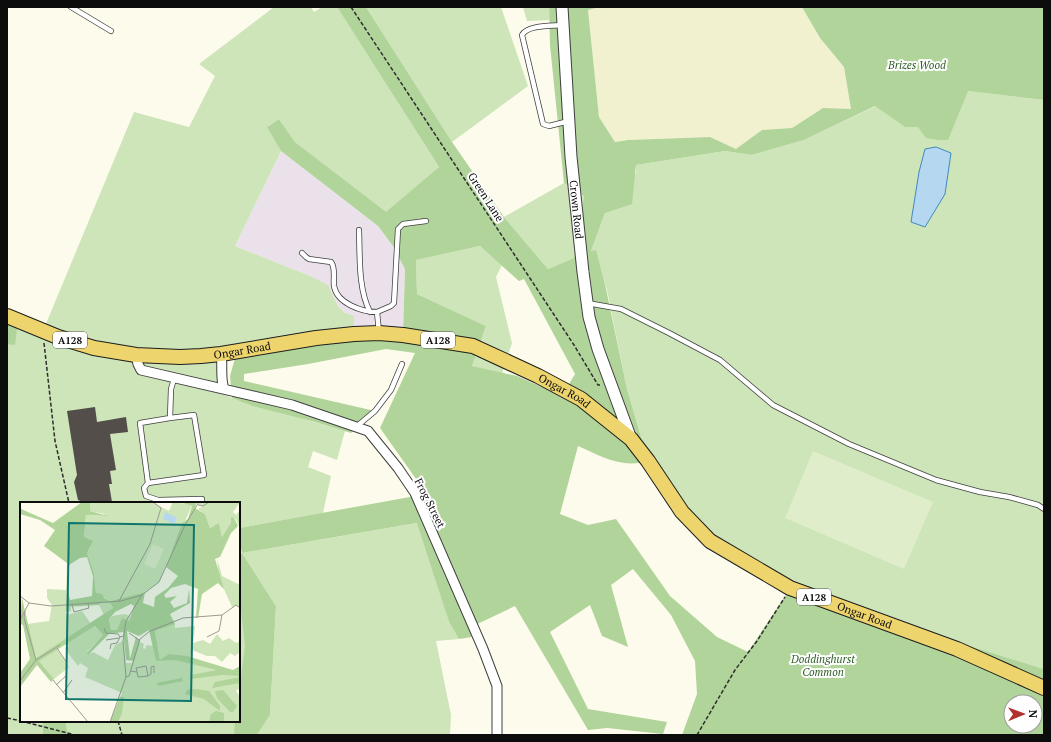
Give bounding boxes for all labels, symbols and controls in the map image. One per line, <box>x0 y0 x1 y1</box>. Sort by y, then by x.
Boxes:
park label: Brizes Wood <box>887 58 946 72</box>
street label: Green Lane <box>465 170 507 225</box>
street label: Crown Road <box>566 179 587 240</box>
road number: A128 <box>53 332 87 348</box>
road number: A128 <box>421 332 455 348</box>
street label: Ongar Road <box>213 339 272 362</box>
street label: Ongar Road <box>536 371 593 411</box>
street label: Frog Street <box>411 476 449 530</box>
inset map <box>20 502 240 722</box>
road number: A128 <box>797 589 831 605</box>
street label: Ongar Road <box>835 599 894 632</box>
park label: Doddinghurst Common <box>790 652 855 679</box>
north arrow <box>1003 694 1043 734</box>
text: N <box>1026 710 1040 719</box>

